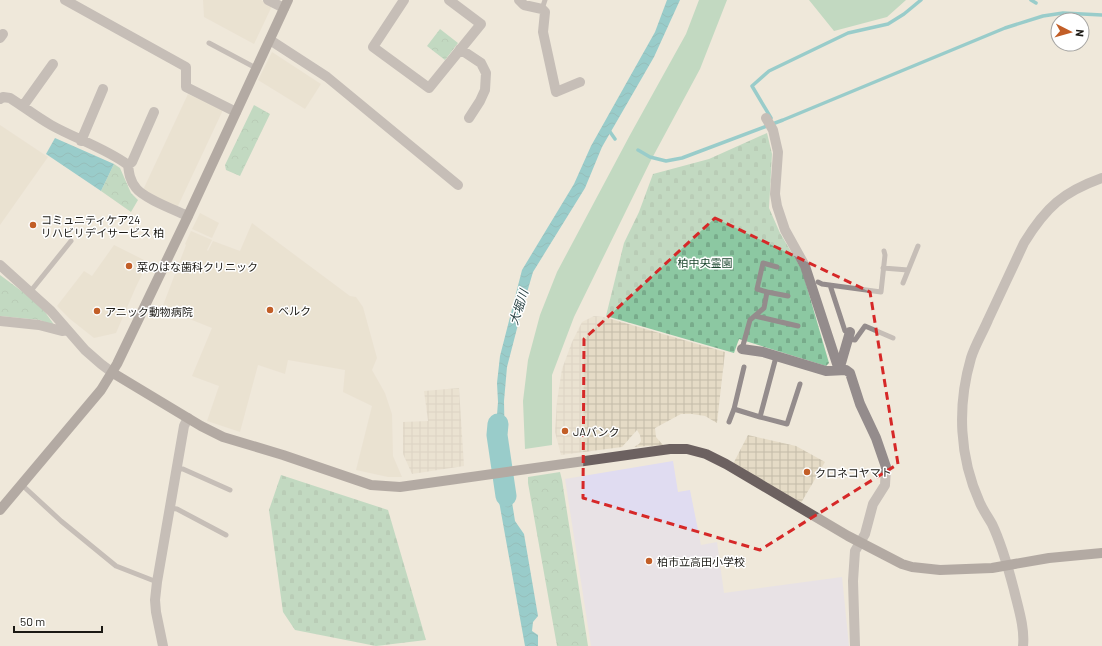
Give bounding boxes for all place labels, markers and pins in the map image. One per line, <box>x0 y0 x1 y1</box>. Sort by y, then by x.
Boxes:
place label: コミュニティケア24 リハビリデイサービス 柏 <box>41 213 164 239</box>
marker: コミュニティケア24 リハビリデイサービス 柏 <box>28 220 38 230</box>
place label: 菜のはな歯科クリニック <box>137 260 258 273</box>
marker: 菜のはな歯科クリニック <box>124 261 134 271</box>
place label: ベルク <box>278 304 311 317</box>
place label: アニック動物病院 <box>105 305 193 318</box>
marker: ベルク <box>265 305 275 315</box>
marker: アニック動物病院 <box>92 306 102 316</box>
place label: JAバンク <box>573 425 620 438</box>
marker: JAバンク <box>560 426 570 436</box>
place label: クロネコヤマト <box>815 466 892 479</box>
marker: クロネコヤマト <box>802 467 812 477</box>
place label: 柏市立高田小学校 <box>657 555 745 568</box>
marker: 柏市立高田小学校 <box>644 556 654 566</box>

